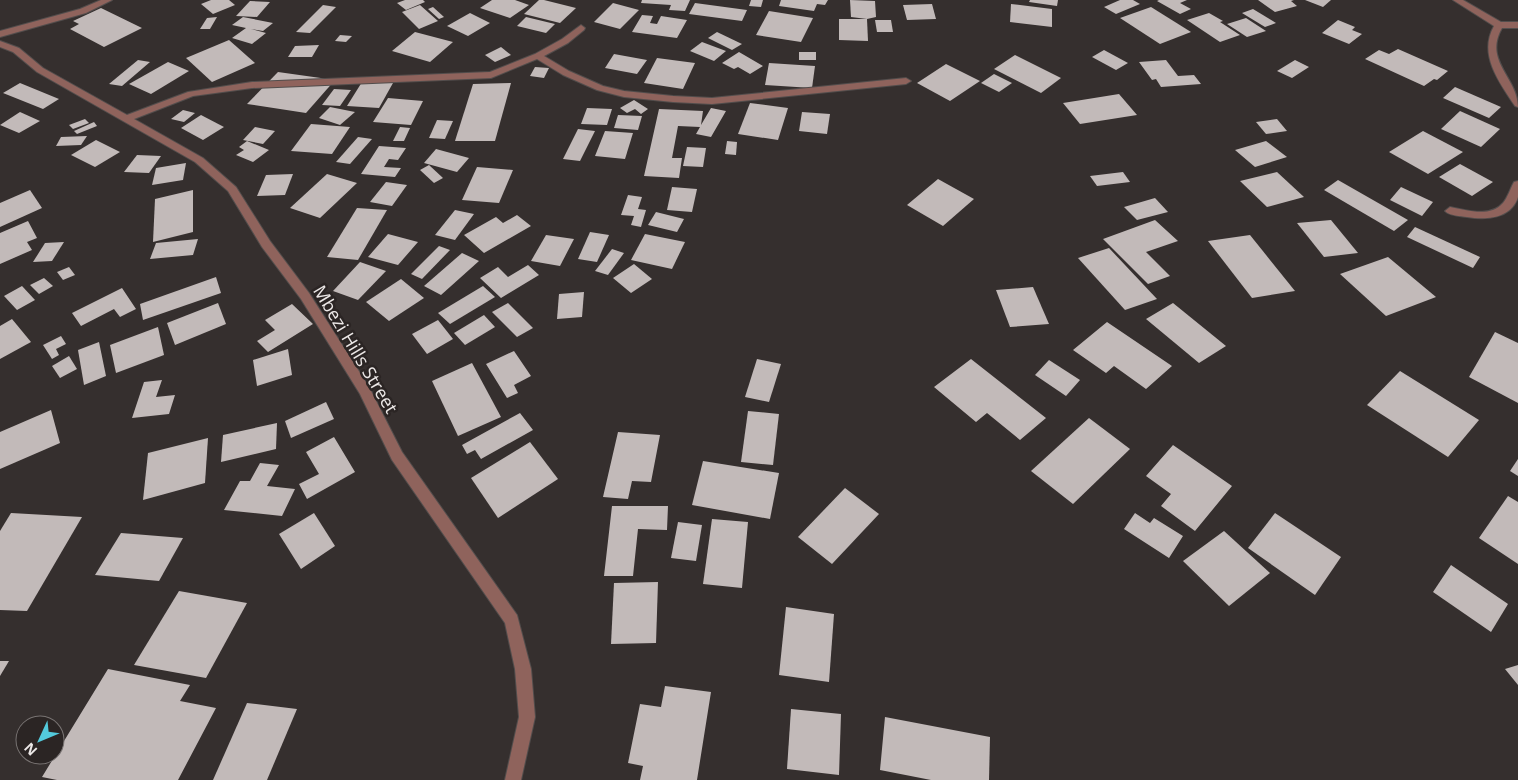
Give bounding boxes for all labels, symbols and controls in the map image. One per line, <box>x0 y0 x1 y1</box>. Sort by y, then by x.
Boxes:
street label: Mbezi Hills Street <box>308 281 404 417</box>
north arrow <box>15 715 65 765</box>
text: N <box>19 739 41 760</box>

